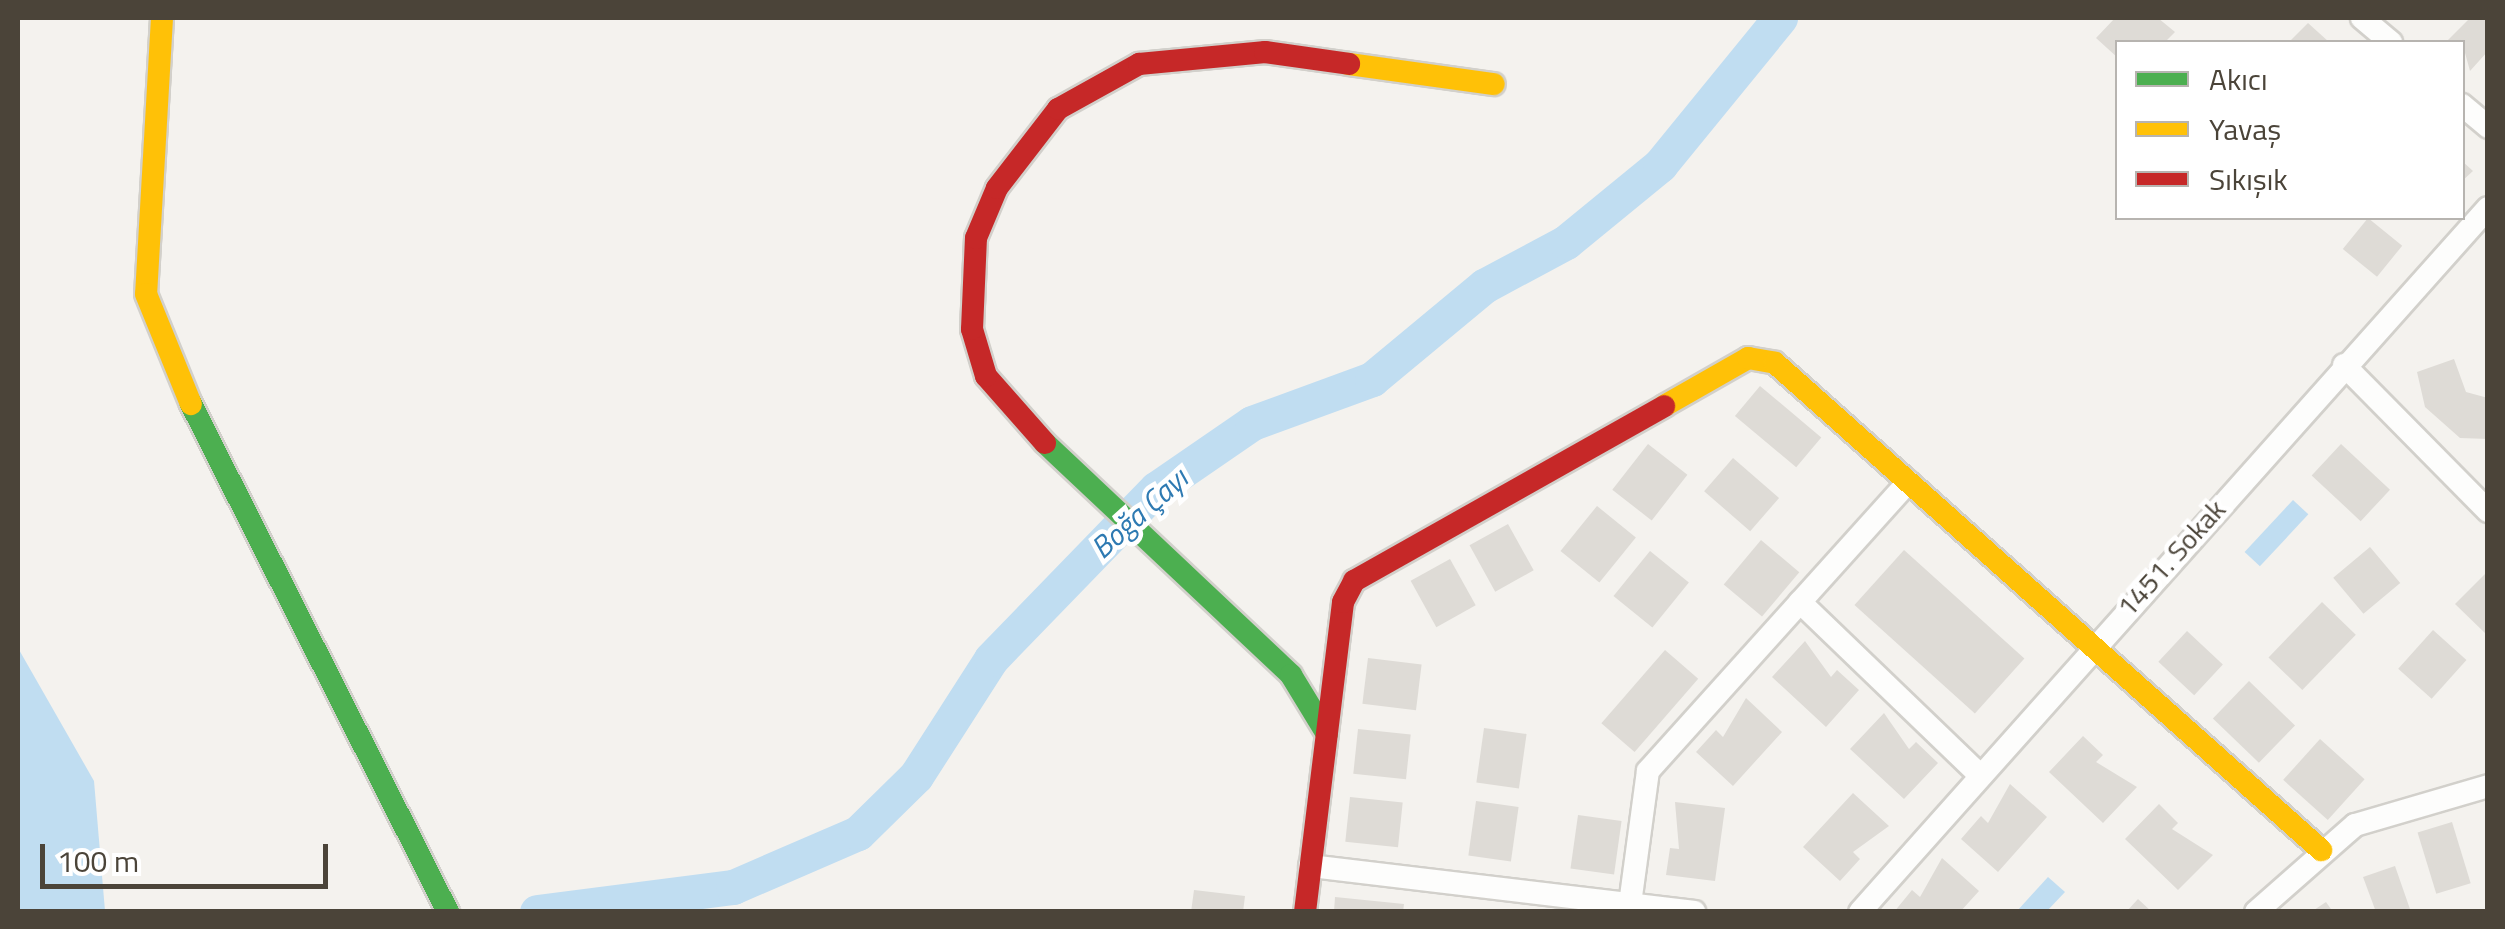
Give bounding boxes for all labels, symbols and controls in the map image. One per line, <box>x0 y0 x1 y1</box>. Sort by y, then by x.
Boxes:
legend <box>2115 40 2465 220</box>
text: Akıcı <box>2209 56 2267 102</box>
text: Yavaş <box>2209 106 2281 152</box>
text: Sıkışık <box>2209 156 2288 202</box>
water label: Boğa Çayı <box>1083 460 1195 566</box>
street label: 1451. Sokak <box>2110 493 2232 623</box>
scale bar <box>45 824 332 886</box>
text: 100 m <box>57 838 139 884</box>

